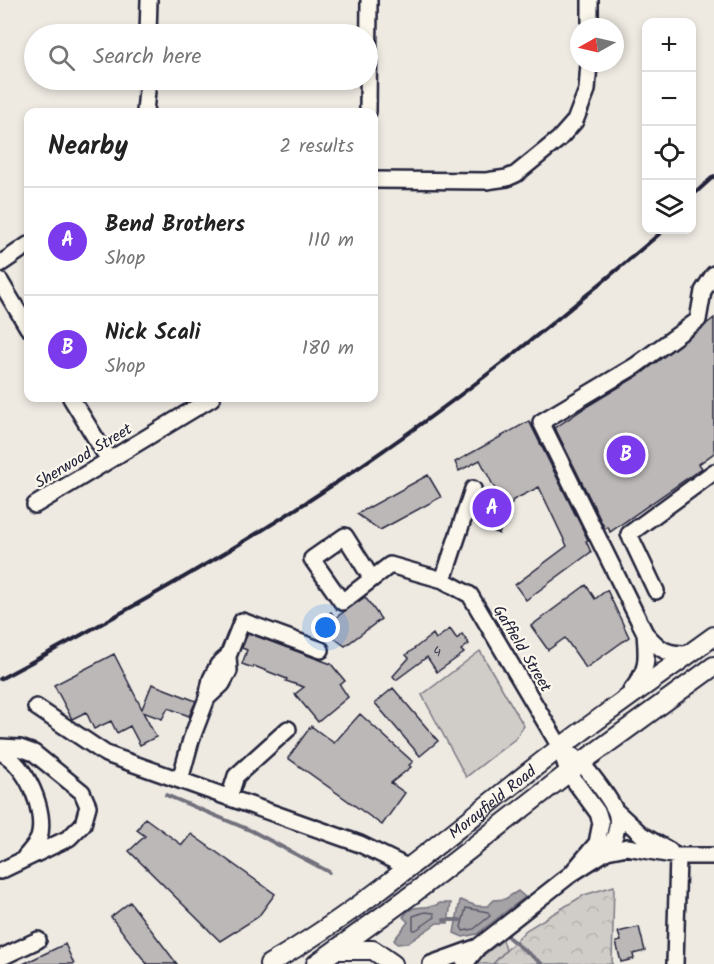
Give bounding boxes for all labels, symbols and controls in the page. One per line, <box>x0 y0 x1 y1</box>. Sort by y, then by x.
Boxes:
north arrow <box>570 18 624 72</box>
map controls <box>642 18 696 234</box>
button: + <box>642 18 696 72</box>
search box <box>24 24 378 90</box>
text: Search here <box>93 40 201 75</box>
icon: search <box>45 41 78 74</box>
button: − <box>642 72 696 126</box>
text: Nearby <box>48 126 128 168</box>
button: locate <box>642 126 696 180</box>
text: 2 results <box>279 131 354 163</box>
button: layers <box>642 180 696 234</box>
text: Bend Brothers <box>105 208 245 243</box>
text: A <box>61 225 74 257</box>
text: 110 m <box>308 225 354 257</box>
text: Shop <box>105 243 145 275</box>
text: Nick Scali <box>105 316 200 351</box>
text: B <box>61 333 74 365</box>
text: 180 m <box>302 333 354 365</box>
text: Shop <box>105 351 145 383</box>
street label: Sherwood Street <box>30 417 138 495</box>
pin: B <box>606 432 646 478</box>
pin: A <box>472 486 512 530</box>
street label: Gaffield Street <box>486 600 558 698</box>
your location <box>311 613 340 642</box>
house number: 4 <box>433 641 441 663</box>
street label: Morayfield Road <box>443 759 543 846</box>

